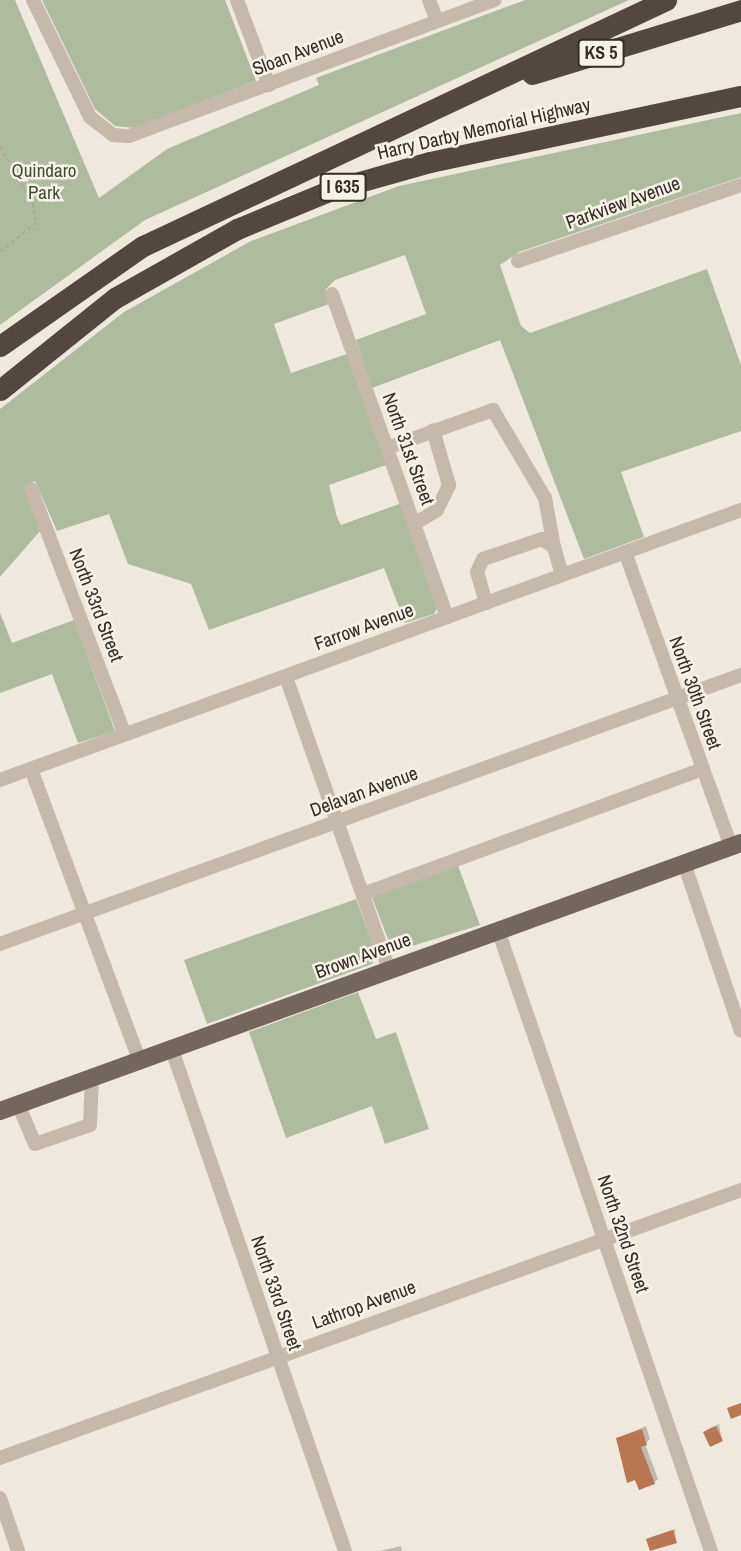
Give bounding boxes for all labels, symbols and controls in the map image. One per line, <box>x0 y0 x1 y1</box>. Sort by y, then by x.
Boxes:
street label: Sloan Avenue <box>249 25 347 81</box>
road number: KS 5 <box>576 38 626 68</box>
street label: Harry Darby Memorial Highway <box>375 93 593 165</box>
park label: Quindaro Park <box>12 160 76 204</box>
road number: I 635 <box>318 172 368 202</box>
street label: Parkview Avenue <box>562 172 684 234</box>
street label: North 31st Street <box>377 390 439 508</box>
street label: North 33rd Street <box>64 545 128 665</box>
street label: Farrow Avenue <box>311 598 417 656</box>
street label: North 30th Street <box>664 633 726 753</box>
street label: Delavan Avenue <box>307 762 421 822</box>
street label: Brown Avenue <box>312 928 414 984</box>
street label: North 32nd Street <box>592 1172 654 1296</box>
street label: North 33rd Street <box>246 1233 306 1353</box>
street label: Lathrop Avenue <box>309 1276 419 1334</box>

